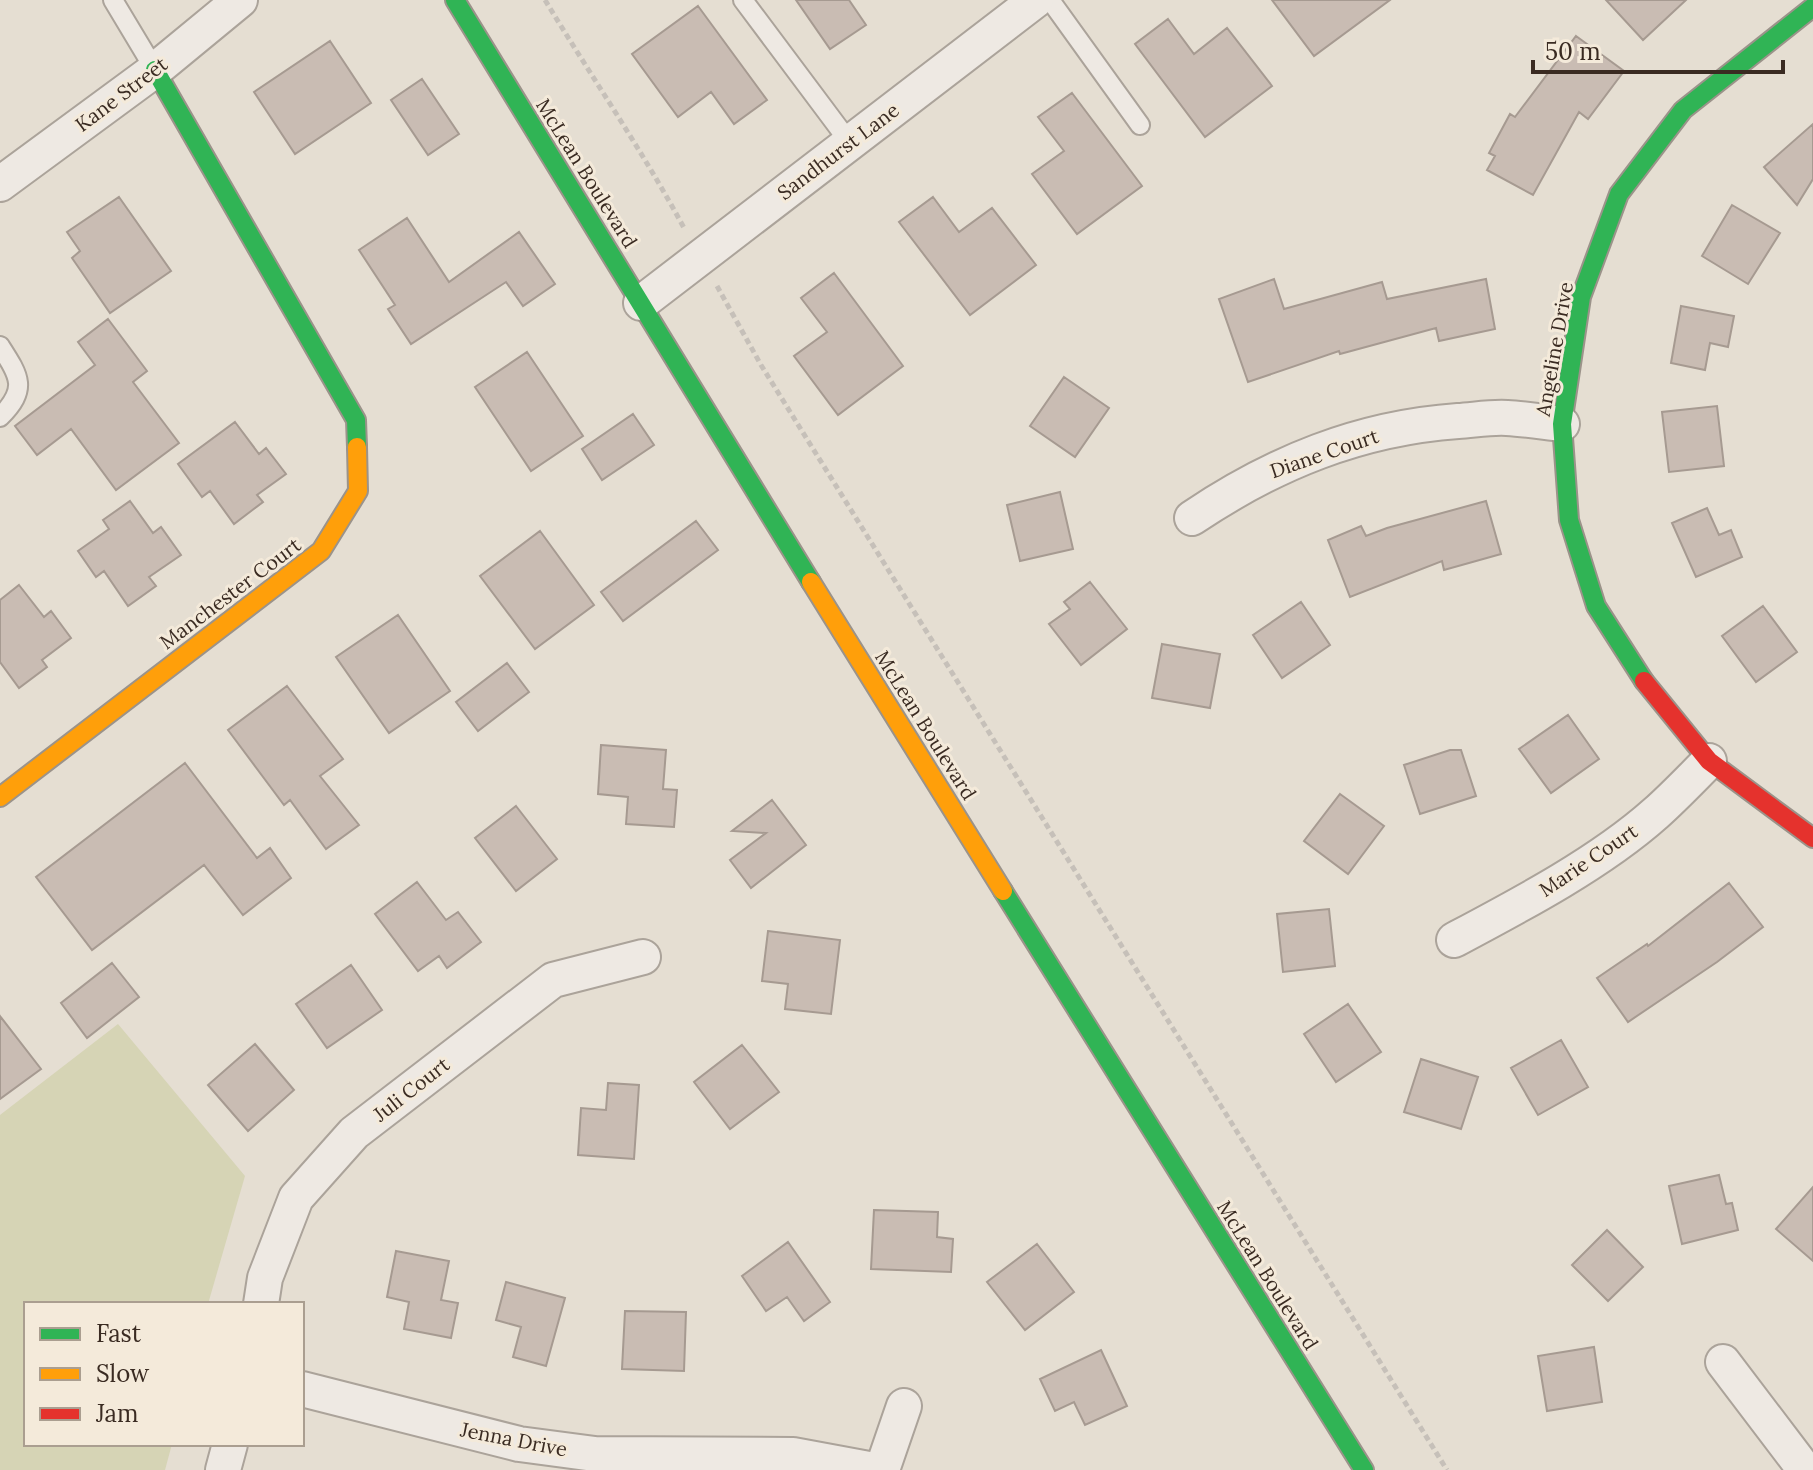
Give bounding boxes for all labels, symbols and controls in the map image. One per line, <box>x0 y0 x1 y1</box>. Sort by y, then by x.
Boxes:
scale bar <box>1533 24 1783 74</box>
text: 50 m <box>1545 36 1601 67</box>
street label: Kane Street <box>70 51 172 137</box>
street label: McLean Boulevard <box>531 94 643 252</box>
street label: Sandhurst Lane <box>772 97 904 205</box>
street label: Angeline Drive <box>1530 280 1578 419</box>
street label: Diane Court <box>1266 423 1382 483</box>
street label: Manchester Court <box>155 532 306 654</box>
street label: McLean Boulevard <box>870 646 982 804</box>
street label: Marie Court <box>1534 818 1642 902</box>
street label: Juli Court <box>367 1051 454 1127</box>
street label: McLean Boulevard <box>1212 1196 1324 1354</box>
legend <box>24 1302 304 1446</box>
text: Fast <box>96 1318 142 1349</box>
text: Slow <box>96 1358 150 1389</box>
text: Jam <box>95 1398 138 1429</box>
street label: Jenna Drive <box>458 1416 569 1462</box>

